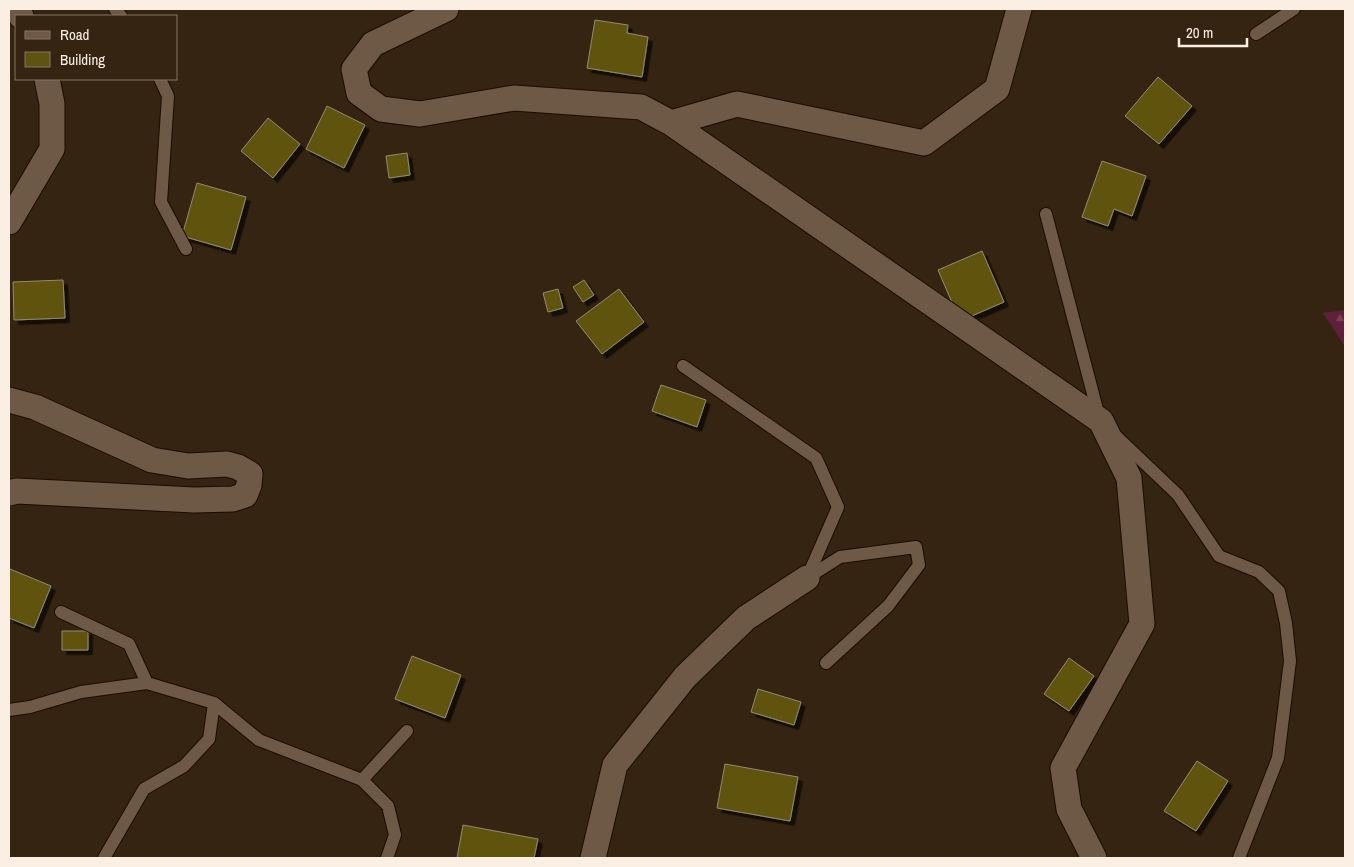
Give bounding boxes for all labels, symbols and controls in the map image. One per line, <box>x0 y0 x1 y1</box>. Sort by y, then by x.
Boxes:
legend <box>15 15 178 80</box>
scale bar <box>1179 15 1246 47</box>
text: 20 m <box>1186 22 1213 43</box>
text: Road <box>60 24 89 45</box>
text: Building <box>60 49 105 70</box>

